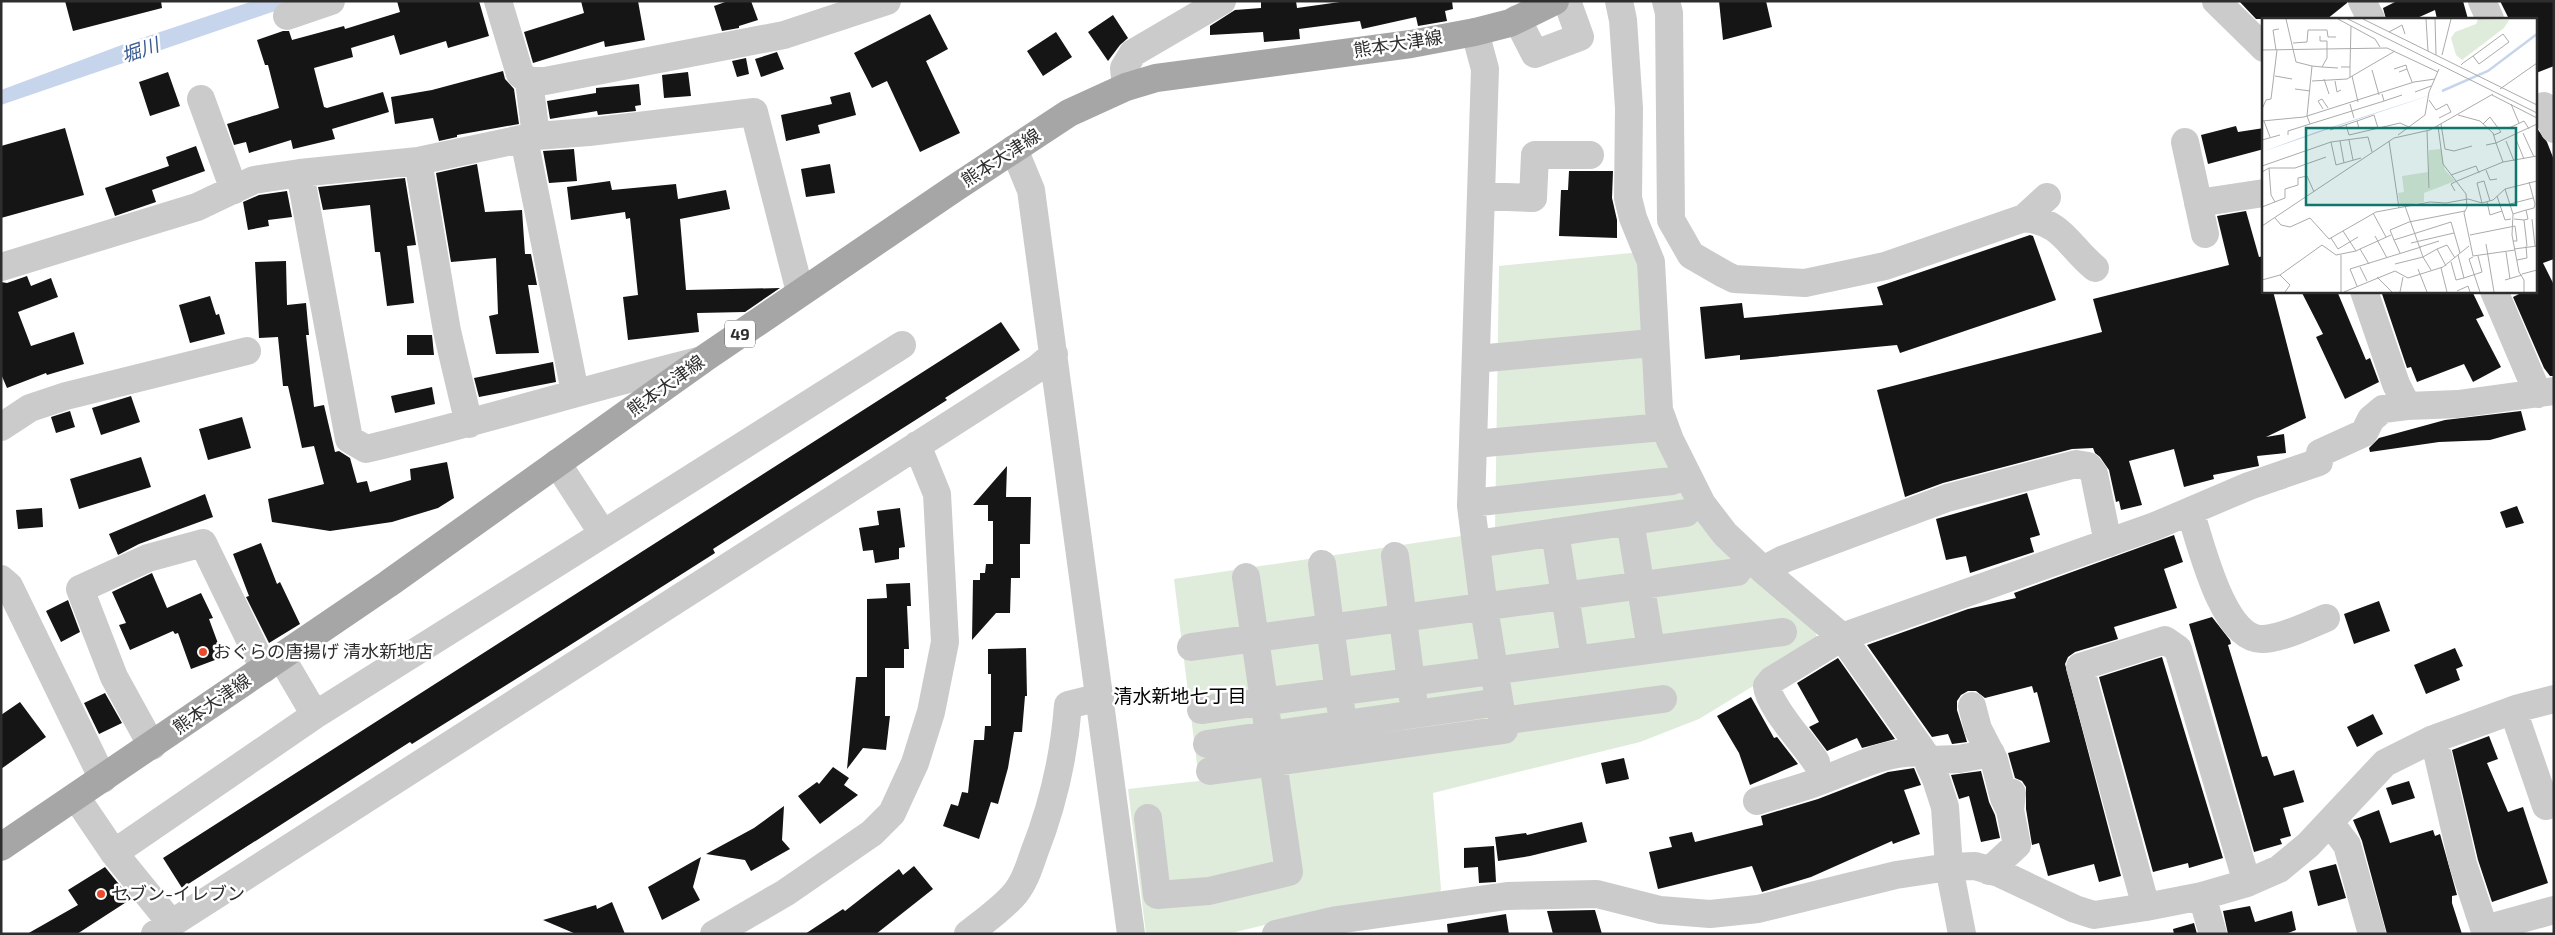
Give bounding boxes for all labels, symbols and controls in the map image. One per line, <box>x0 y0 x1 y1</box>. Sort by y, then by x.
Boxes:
inset map <box>2262 18 2538 292</box>
street label: 熊本大津線 <box>1352 25 1444 61</box>
water label: 堀川 <box>118 32 163 67</box>
street label: 熊本大津線 <box>957 123 1044 191</box>
road number: 49 <box>725 320 755 348</box>
street label: 熊本大津線 <box>623 350 708 421</box>
place label: おぐらの唐揚げ 清水新地店 <box>213 640 433 662</box>
marker: おぐらの唐揚げ 清水新地店 <box>197 646 209 658</box>
street label: 熊本大津線 <box>168 668 255 738</box>
district label: 清水新地七丁目 <box>1113 684 1247 707</box>
place label: セブン-イレブン <box>111 882 245 904</box>
marker: セブン-イレブン <box>95 888 107 900</box>

